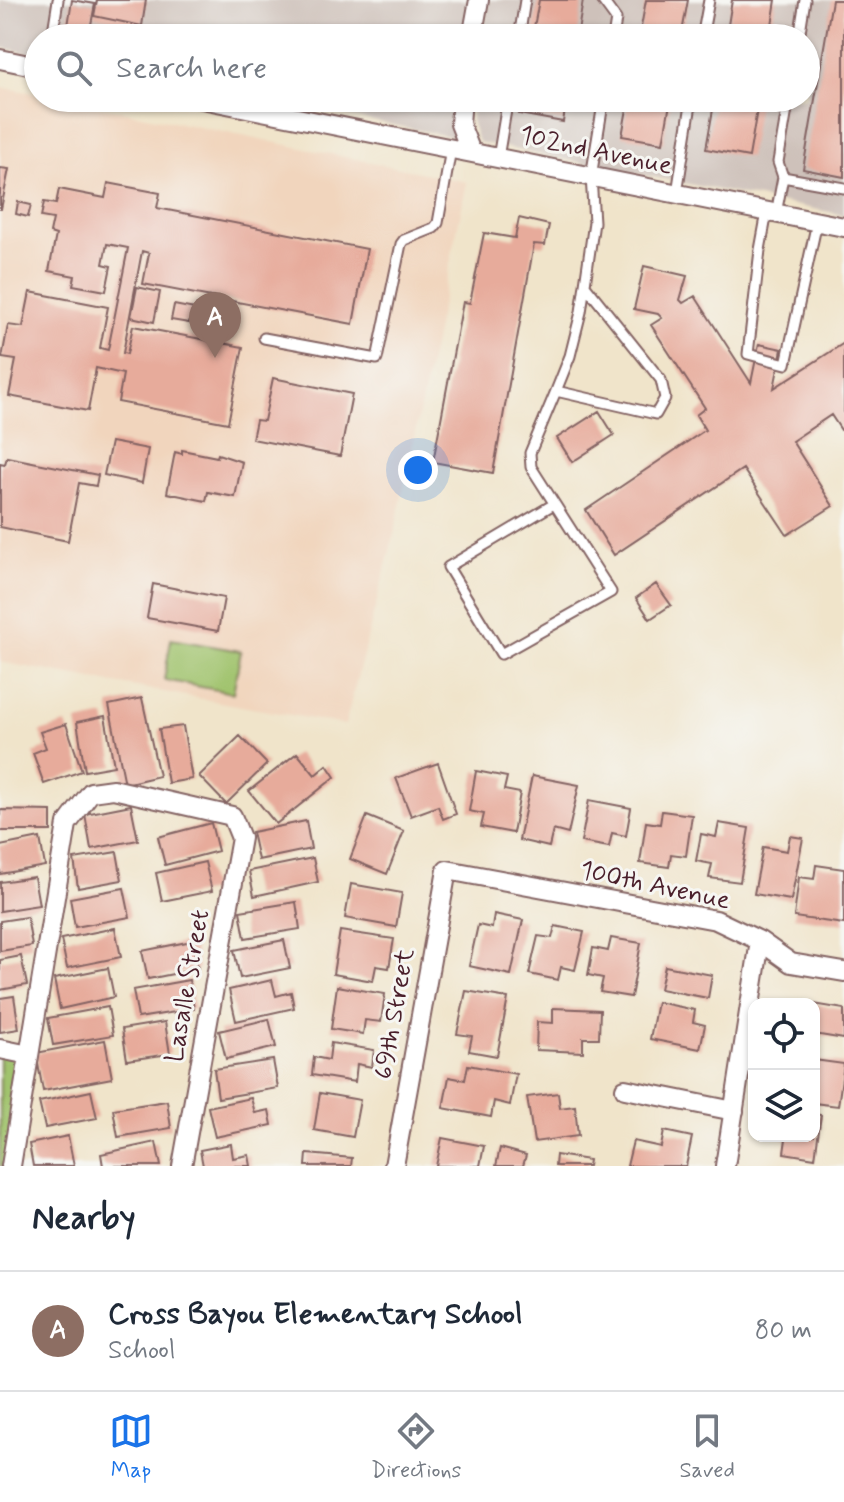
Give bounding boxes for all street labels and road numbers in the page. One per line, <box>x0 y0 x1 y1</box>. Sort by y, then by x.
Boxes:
street label: 102nd Avenue <box>517 118 676 184</box>
street label: 100th Avenue <box>577 854 733 919</box>
street label: Lasalle Street <box>158 907 218 1065</box>
street label: 69th Street <box>367 946 423 1082</box>

